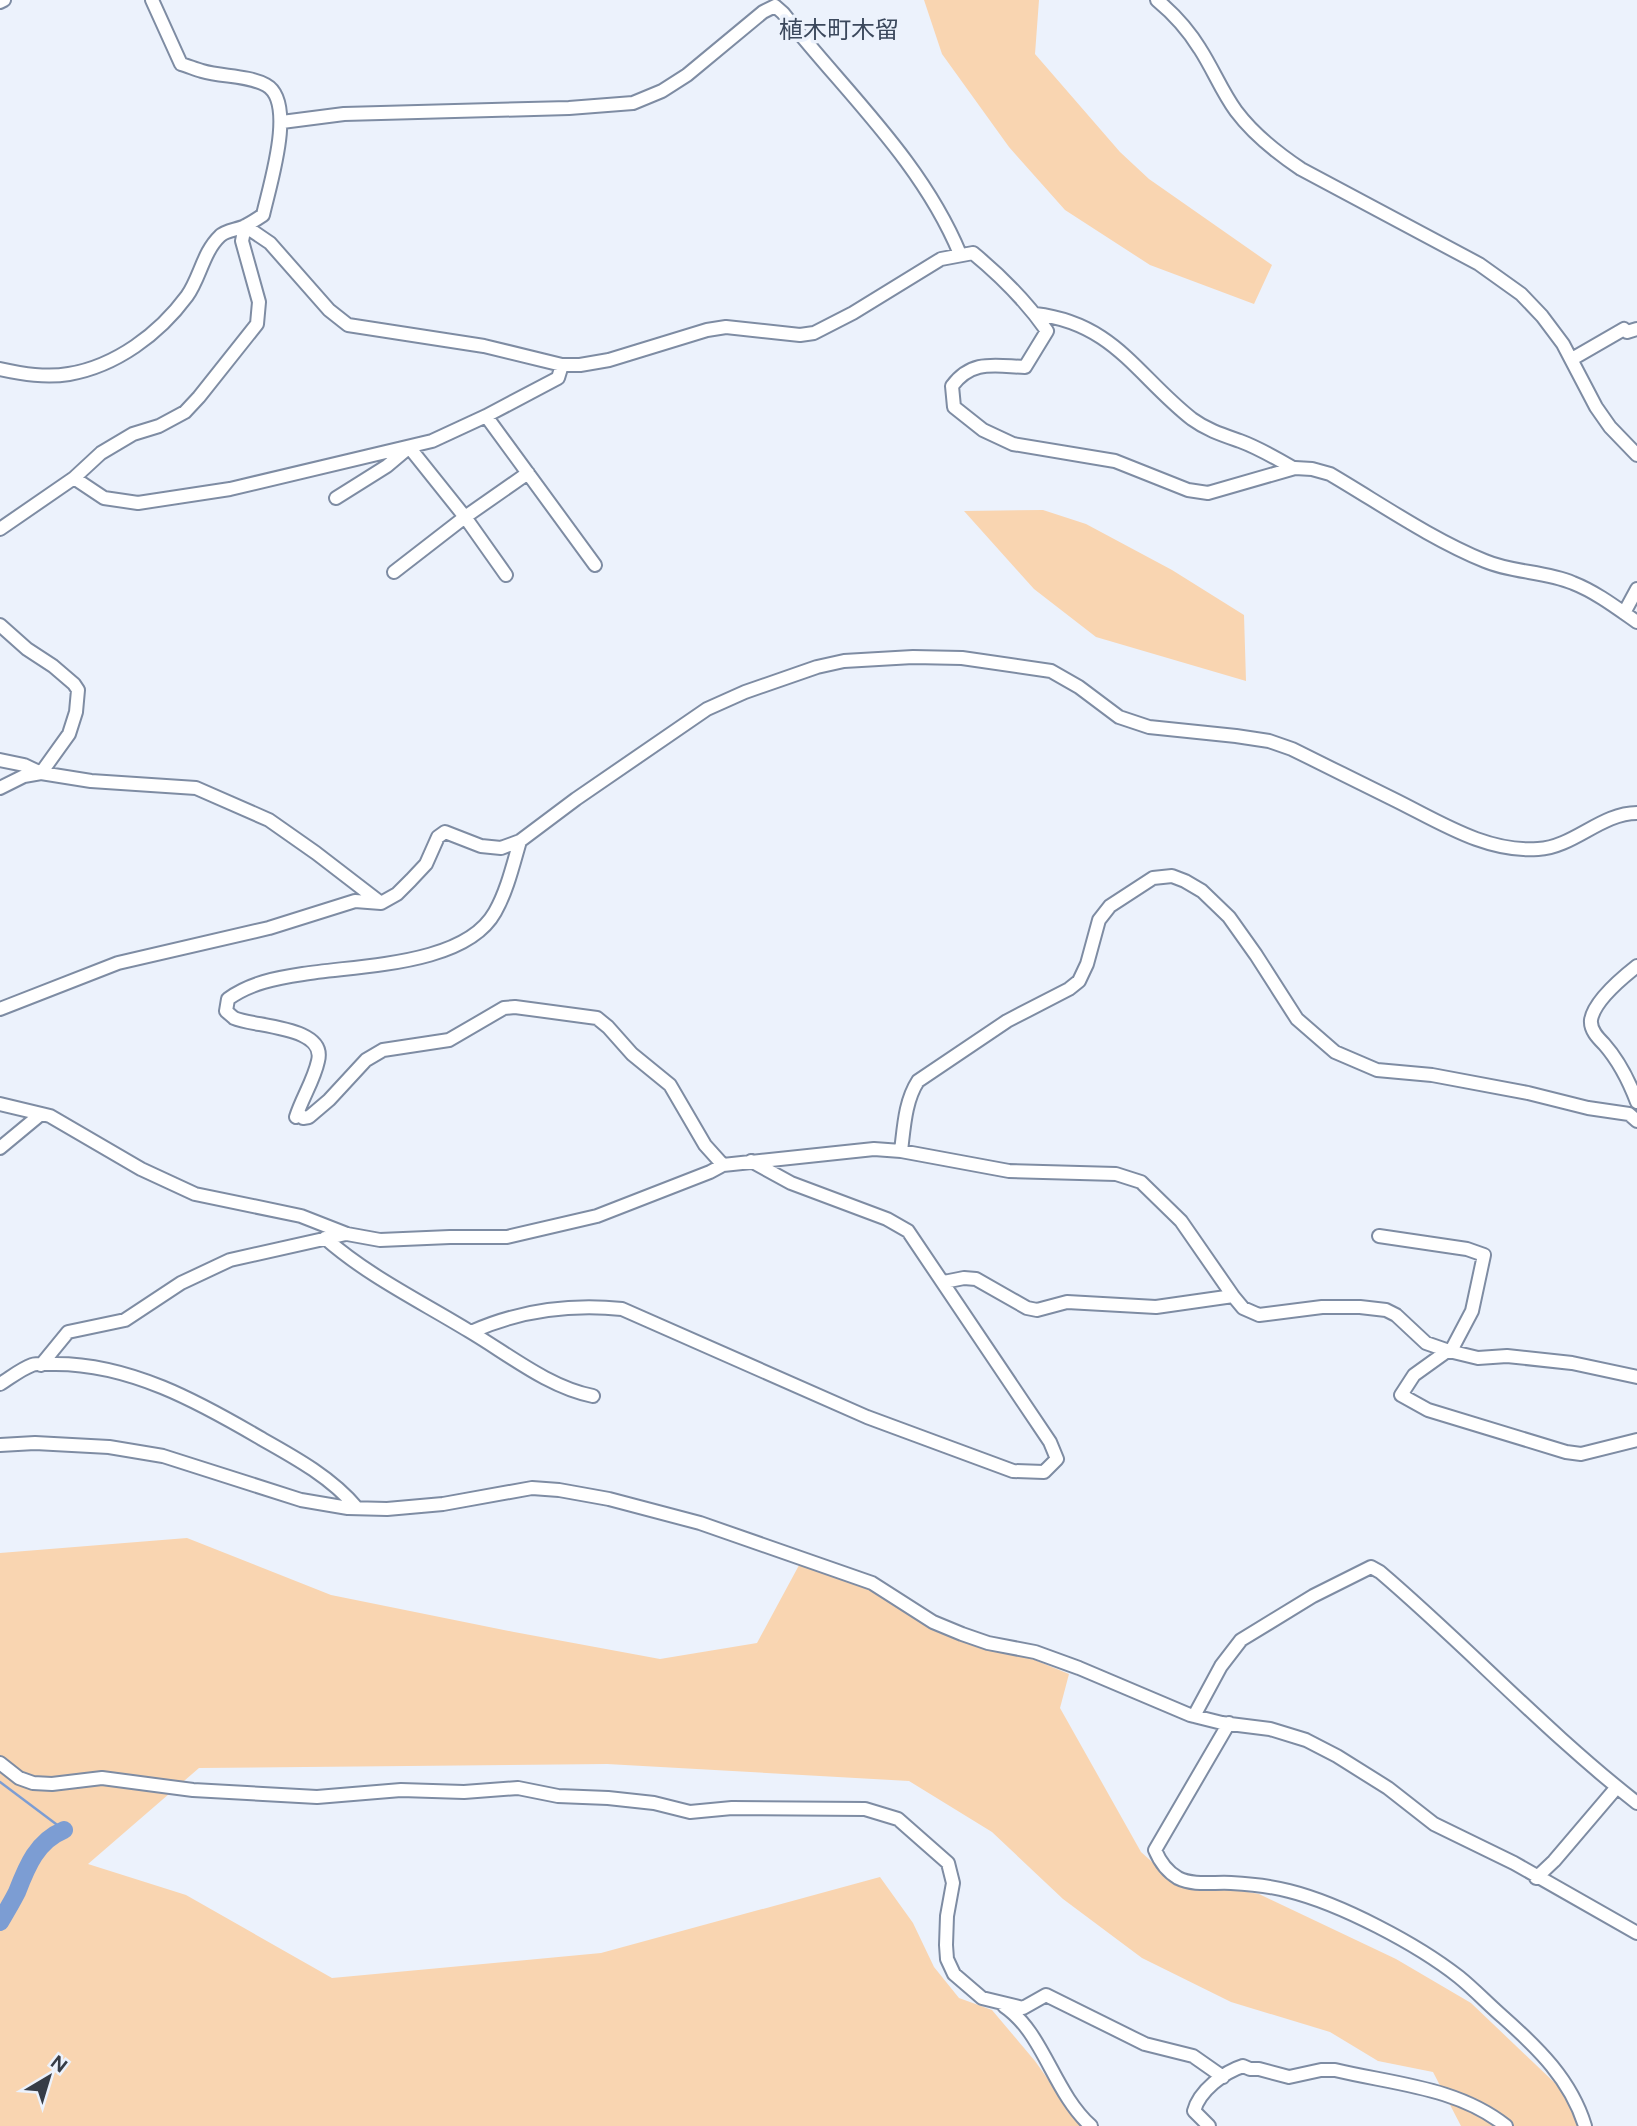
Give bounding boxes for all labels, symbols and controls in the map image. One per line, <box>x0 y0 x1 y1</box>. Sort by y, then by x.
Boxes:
district label: 植木町木留 <box>779 15 899 44</box>
north arrow <box>14 2042 84 2112</box>
text: N <box>46 2050 72 2078</box>

